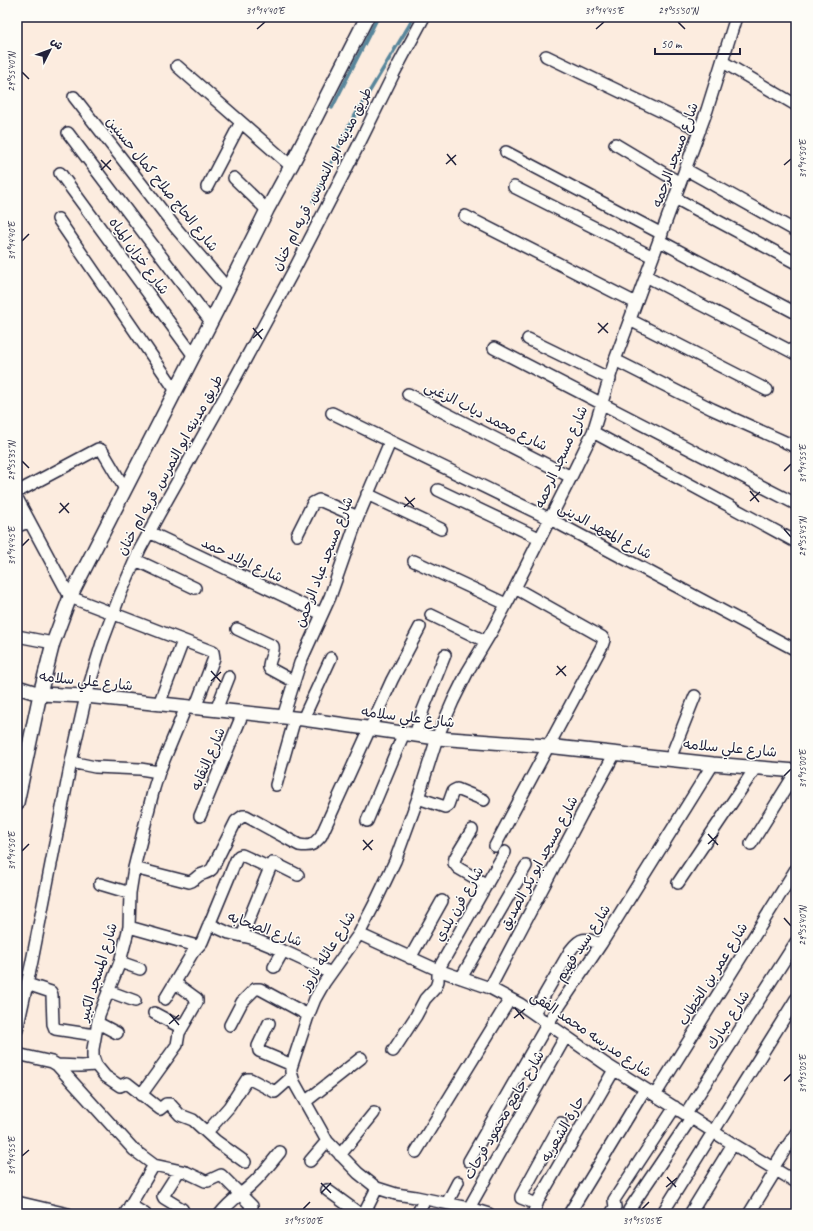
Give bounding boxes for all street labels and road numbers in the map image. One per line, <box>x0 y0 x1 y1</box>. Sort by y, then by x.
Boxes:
street label: طريق مدينه ابو النمرس, قريه ام خنان <box>268 84 378 275</box>
street label: شارع مسجد الرحمه <box>648 100 703 210</box>
street label: شارع الحاج صلاح كمال حسنين <box>102 113 222 256</box>
street label: شارع خزان المياه <box>105 214 173 298</box>
street label: طريق مدينه ابو النمرس, قريه ام خنان <box>113 372 229 559</box>
street label: شارع محمد دياب الزغبى <box>421 378 550 455</box>
street label: شارع مسجد الرحمه <box>531 403 592 511</box>
street label: شارع مسجد عباد الرحمن <box>291 494 358 630</box>
street label: شارع المعهد الدينى <box>555 499 655 564</box>
street label: شارع اولاد حمد <box>198 534 286 587</box>
street label: شارع علي سلامه <box>38 668 134 698</box>
street label: شارع علي سلامه <box>360 703 456 735</box>
street label: شارع النقابه <box>187 725 230 793</box>
street label: شارع علي سلامه <box>682 735 778 765</box>
street label: شارع مسجد ابو بكر الصديق <box>496 793 582 933</box>
street label: شارع فرن بلدي <box>431 863 489 946</box>
street label: شارع سيد فهيم <box>552 901 616 986</box>
street label: شارع الصحابه <box>225 908 304 951</box>
street label: شارع عائله ناروز <box>296 908 360 995</box>
street label: شارع عمر بن الخطاب <box>674 919 752 1029</box>
street label: شارع المسجد الكبير <box>75 921 122 1025</box>
street label: شارع مدرسه محمد الفقى <box>527 987 655 1082</box>
street label: شارع مبارك <box>703 987 754 1053</box>
street label: شارع جامع محمود فرحات <box>460 1048 550 1183</box>
street label: حارة الشعريه <box>537 1093 589 1165</box>

